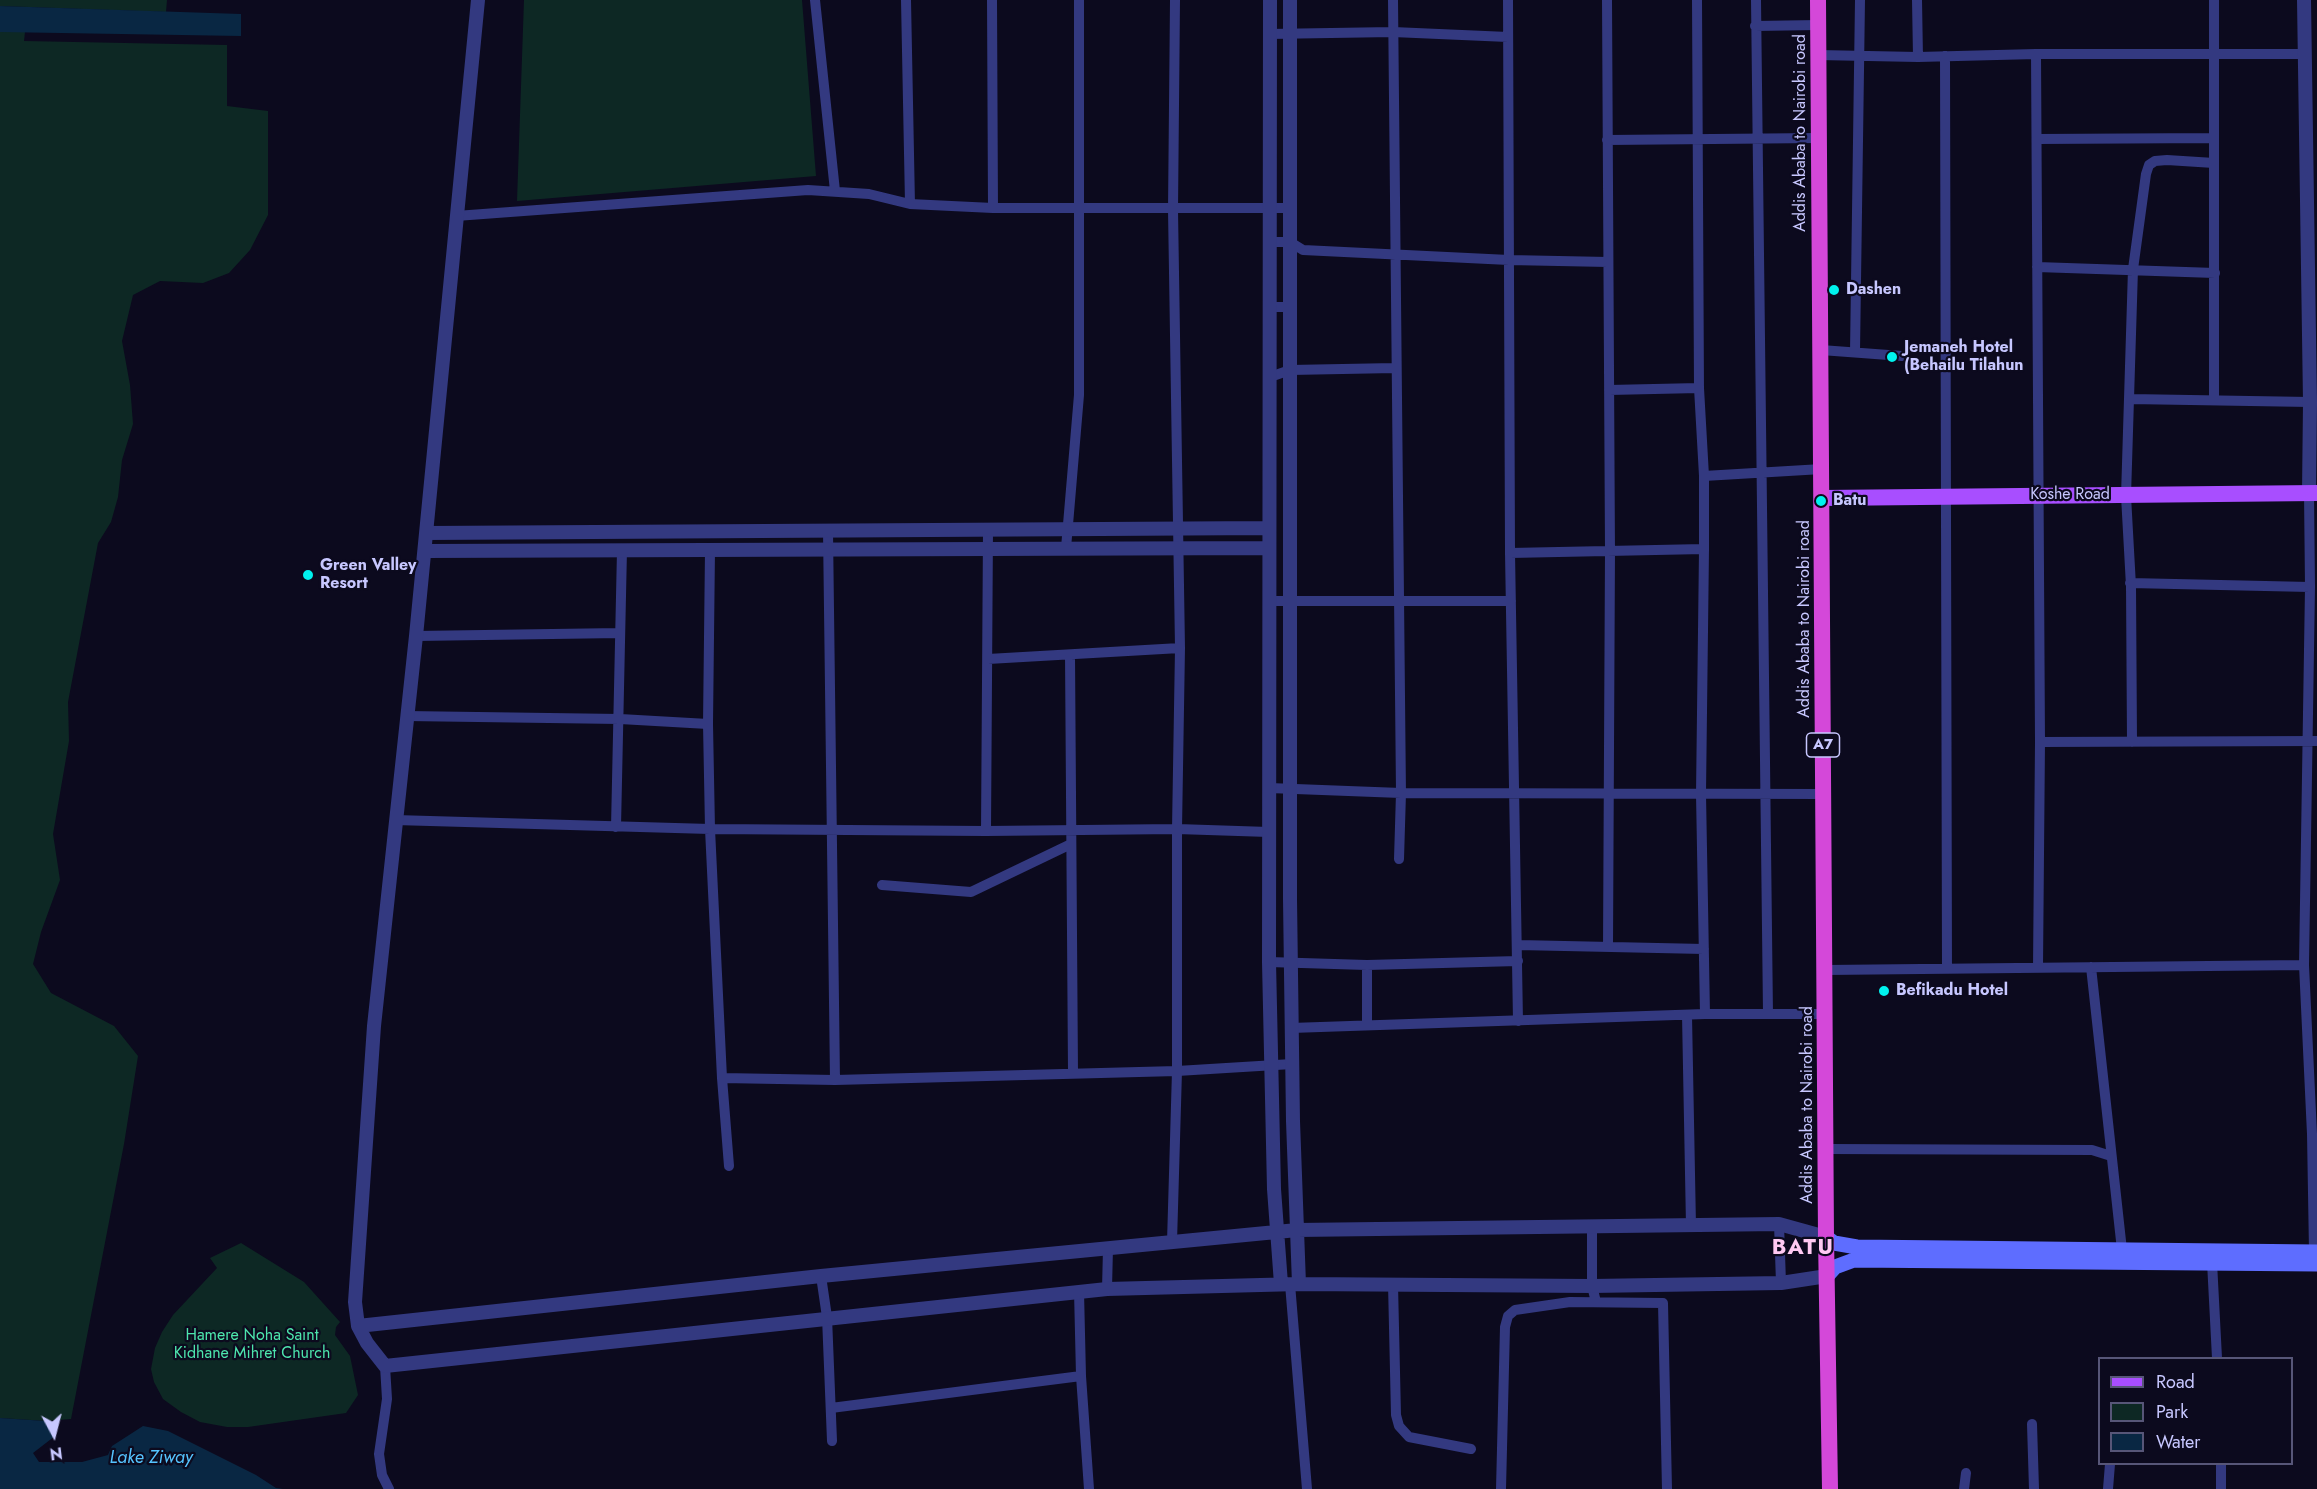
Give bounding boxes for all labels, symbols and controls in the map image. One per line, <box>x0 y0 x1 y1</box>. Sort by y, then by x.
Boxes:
street label: Addis Ababa to Nairobi road <box>1791 34 1811 232</box>
place label: Dashen <box>1846 280 1901 300</box>
marker: Dashen <box>1827 283 1841 297</box>
place label: Jemaneh Hotel (Behailu Tilahun <box>1904 338 2024 376</box>
marker: Jemaneh Hotel (Behailu Tilahun <box>1885 350 1899 364</box>
street label: Koshe Road <box>2030 485 2110 505</box>
place label: Batu <box>1833 491 1867 511</box>
marker: Batu <box>1814 494 1828 508</box>
street label: Addis Ababa to Nairobi road <box>1795 520 1815 718</box>
place label: Green Valley Resort <box>320 556 416 594</box>
marker: Green Valley Resort <box>301 568 315 582</box>
road number: A7 <box>1806 733 1840 757</box>
place label: Befikadu Hotel <box>1896 981 2008 1001</box>
marker: Befikadu Hotel <box>1877 984 1891 998</box>
street label: Addis Ababa to Nairobi road <box>1798 1006 1818 1204</box>
district label: BATU <box>1772 1236 1834 1262</box>
park label: Hamere Noha Saint Kidhane Mihret Church <box>174 1326 330 1364</box>
legend <box>2098 1357 2293 1465</box>
text: Road <box>2156 1369 2195 1395</box>
text: Park <box>2156 1399 2188 1425</box>
north arrow <box>24 1405 84 1465</box>
text: Water <box>2156 1429 2200 1455</box>
text: N <box>49 1441 64 1466</box>
water label: Lake Ziway <box>109 1448 193 1470</box>

